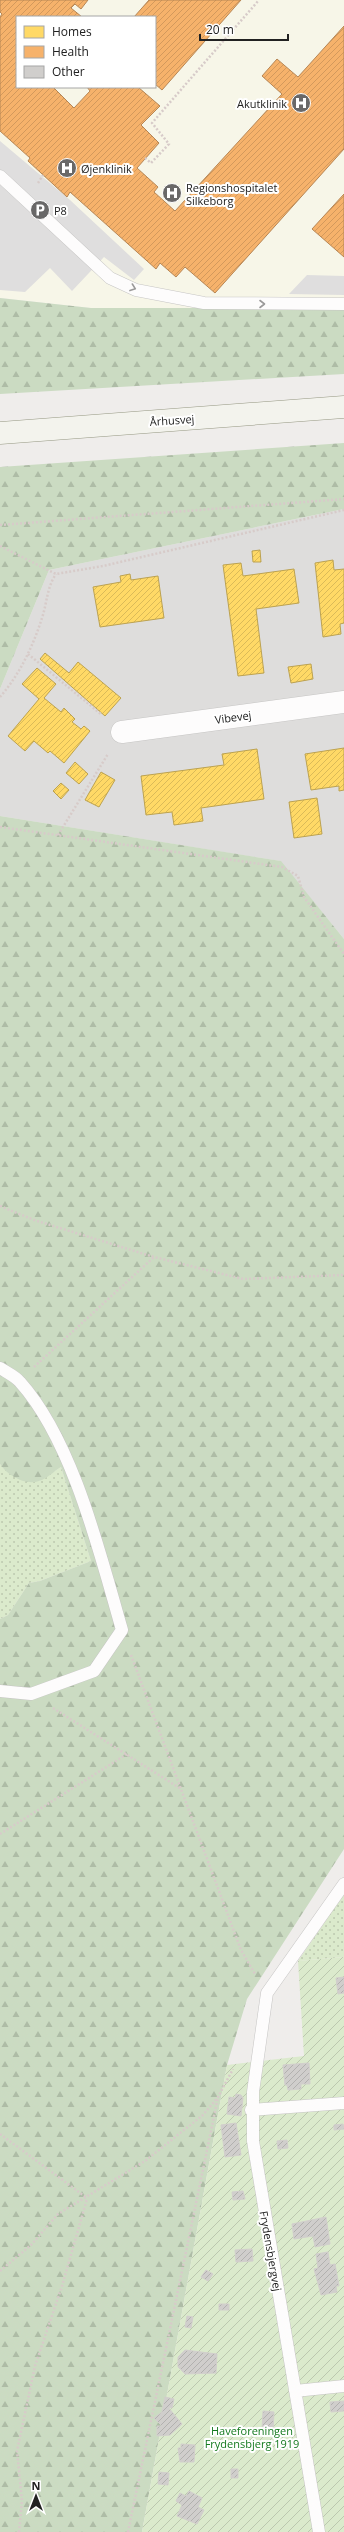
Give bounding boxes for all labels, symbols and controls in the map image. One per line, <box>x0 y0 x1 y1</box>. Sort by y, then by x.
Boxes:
legend <box>16 16 156 88</box>
scale bar <box>200 16 288 42</box>
text: 20 m <box>206 21 234 38</box>
text: Homes <box>52 23 92 40</box>
text: Health <box>52 43 89 60</box>
text: Other <box>52 63 85 80</box>
hospital icon: Akutklinik <box>290 92 312 114</box>
place label: Akutklinik <box>237 96 287 111</box>
hospital icon: Øjenklinik <box>56 157 78 179</box>
place label: Øjenklinik <box>81 161 132 176</box>
place label: Regionshospitalet Silkeborg <box>186 180 277 208</box>
hospital icon: Regionshospitalet Silkeborg <box>161 182 183 204</box>
parking icon: P8 <box>29 199 51 221</box>
place label: P8 <box>54 203 67 218</box>
one-way arrow <box>130 284 137 292</box>
one-way arrow <box>259 300 265 308</box>
street label: Århusvej <box>149 411 195 429</box>
street label: Vibevej <box>214 707 252 727</box>
street label: Frydensbjergvej <box>257 2210 285 2292</box>
park label: Haveforeningen Frydensbjerg 1919 <box>205 2423 299 2451</box>
north arrow <box>16 2476 56 2516</box>
text: N <box>32 2478 40 2493</box>

